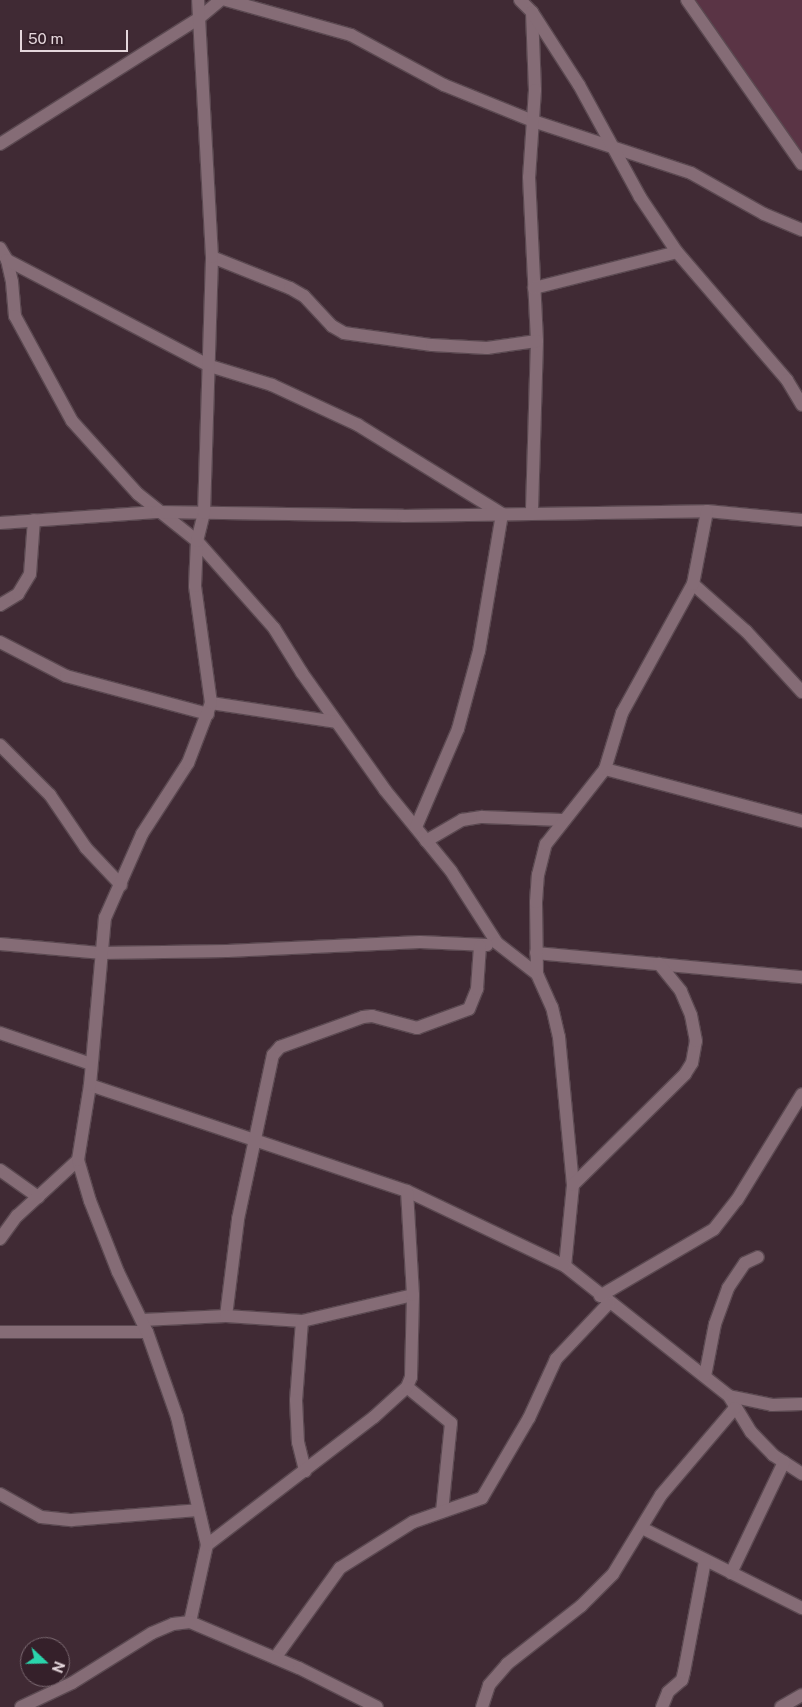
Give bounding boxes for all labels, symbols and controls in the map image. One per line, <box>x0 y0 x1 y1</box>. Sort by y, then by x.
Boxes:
scale bar <box>22 20 130 52</box>
text: 50 m <box>28 30 63 47</box>
north arrow <box>20 1637 70 1687</box>
text: N <box>49 1659 68 1675</box>

